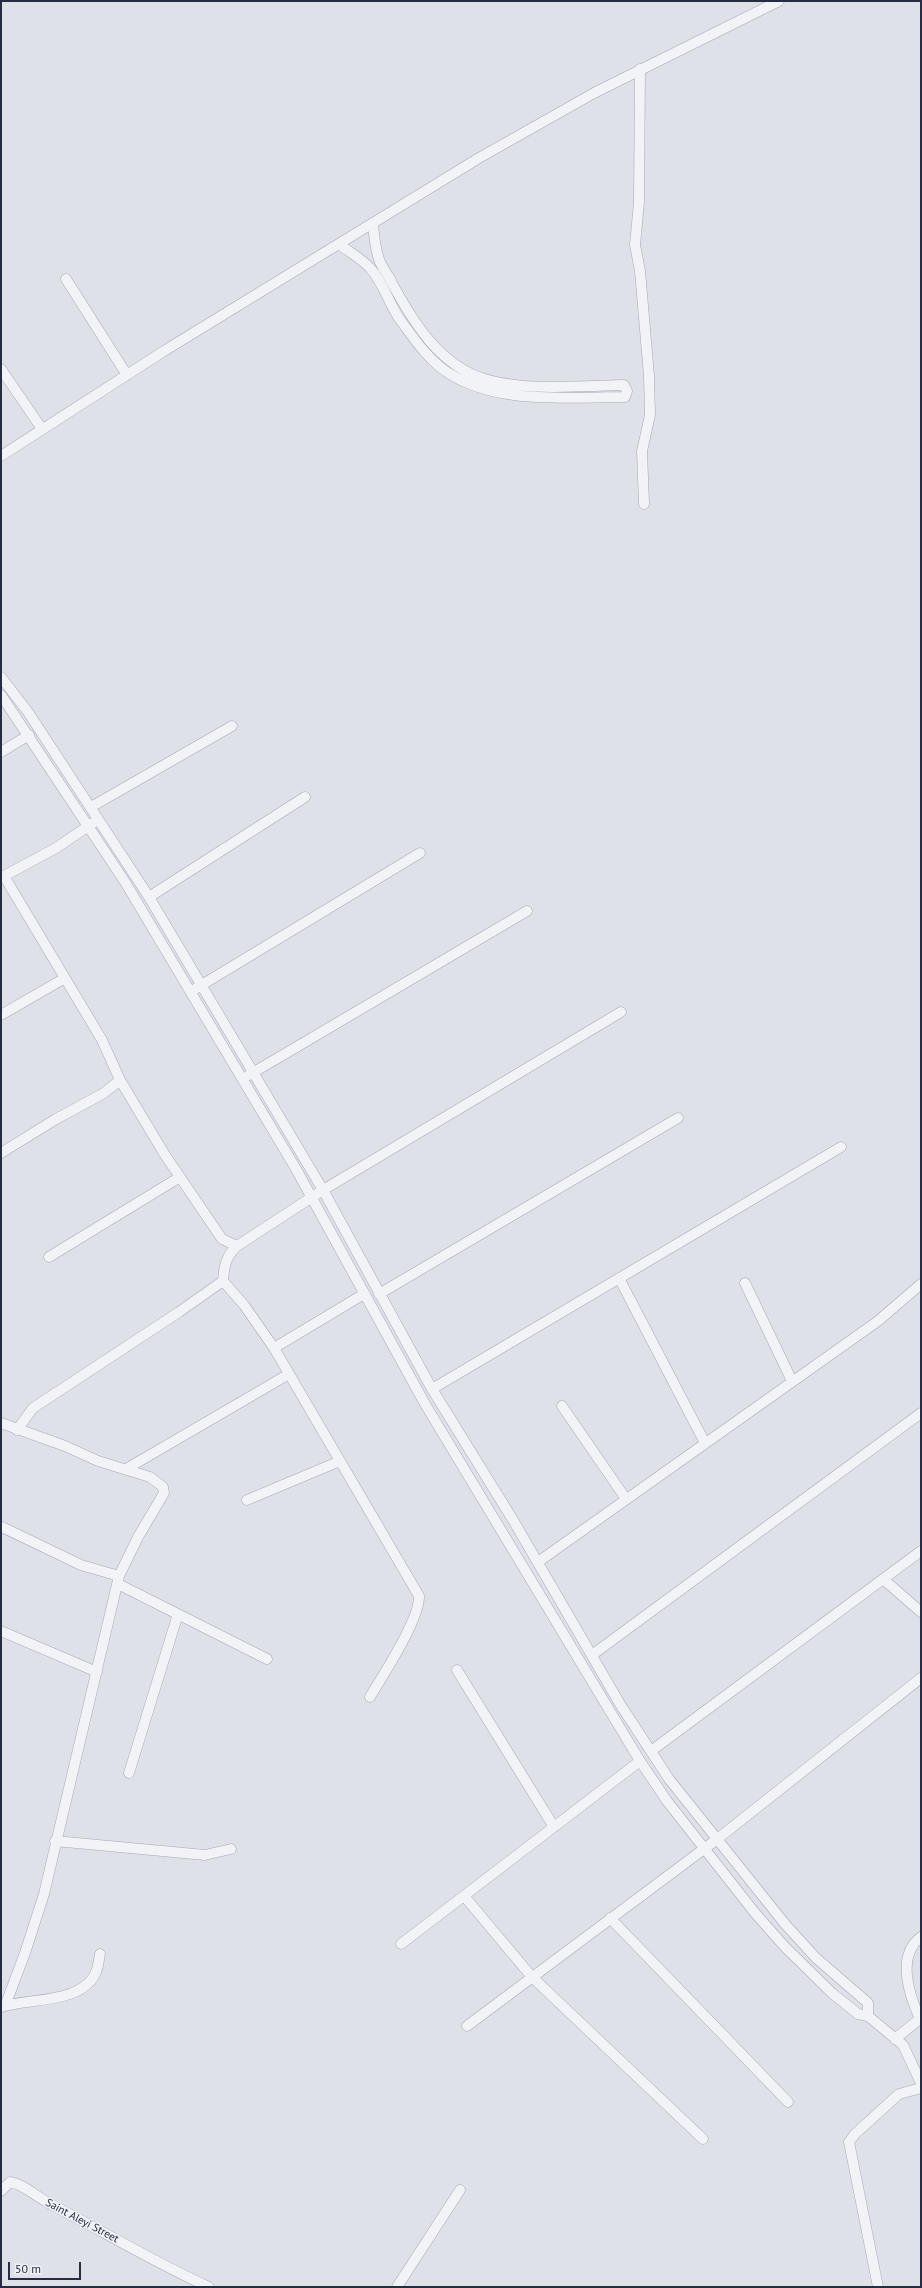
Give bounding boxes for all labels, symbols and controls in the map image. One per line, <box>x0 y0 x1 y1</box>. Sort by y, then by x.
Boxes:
street label: Saint Aleyi Street <box>43 2196 121 2246</box>
scale bar <box>10 2254 83 2280</box>
text: 50 m <box>15 2261 41 2276</box>

